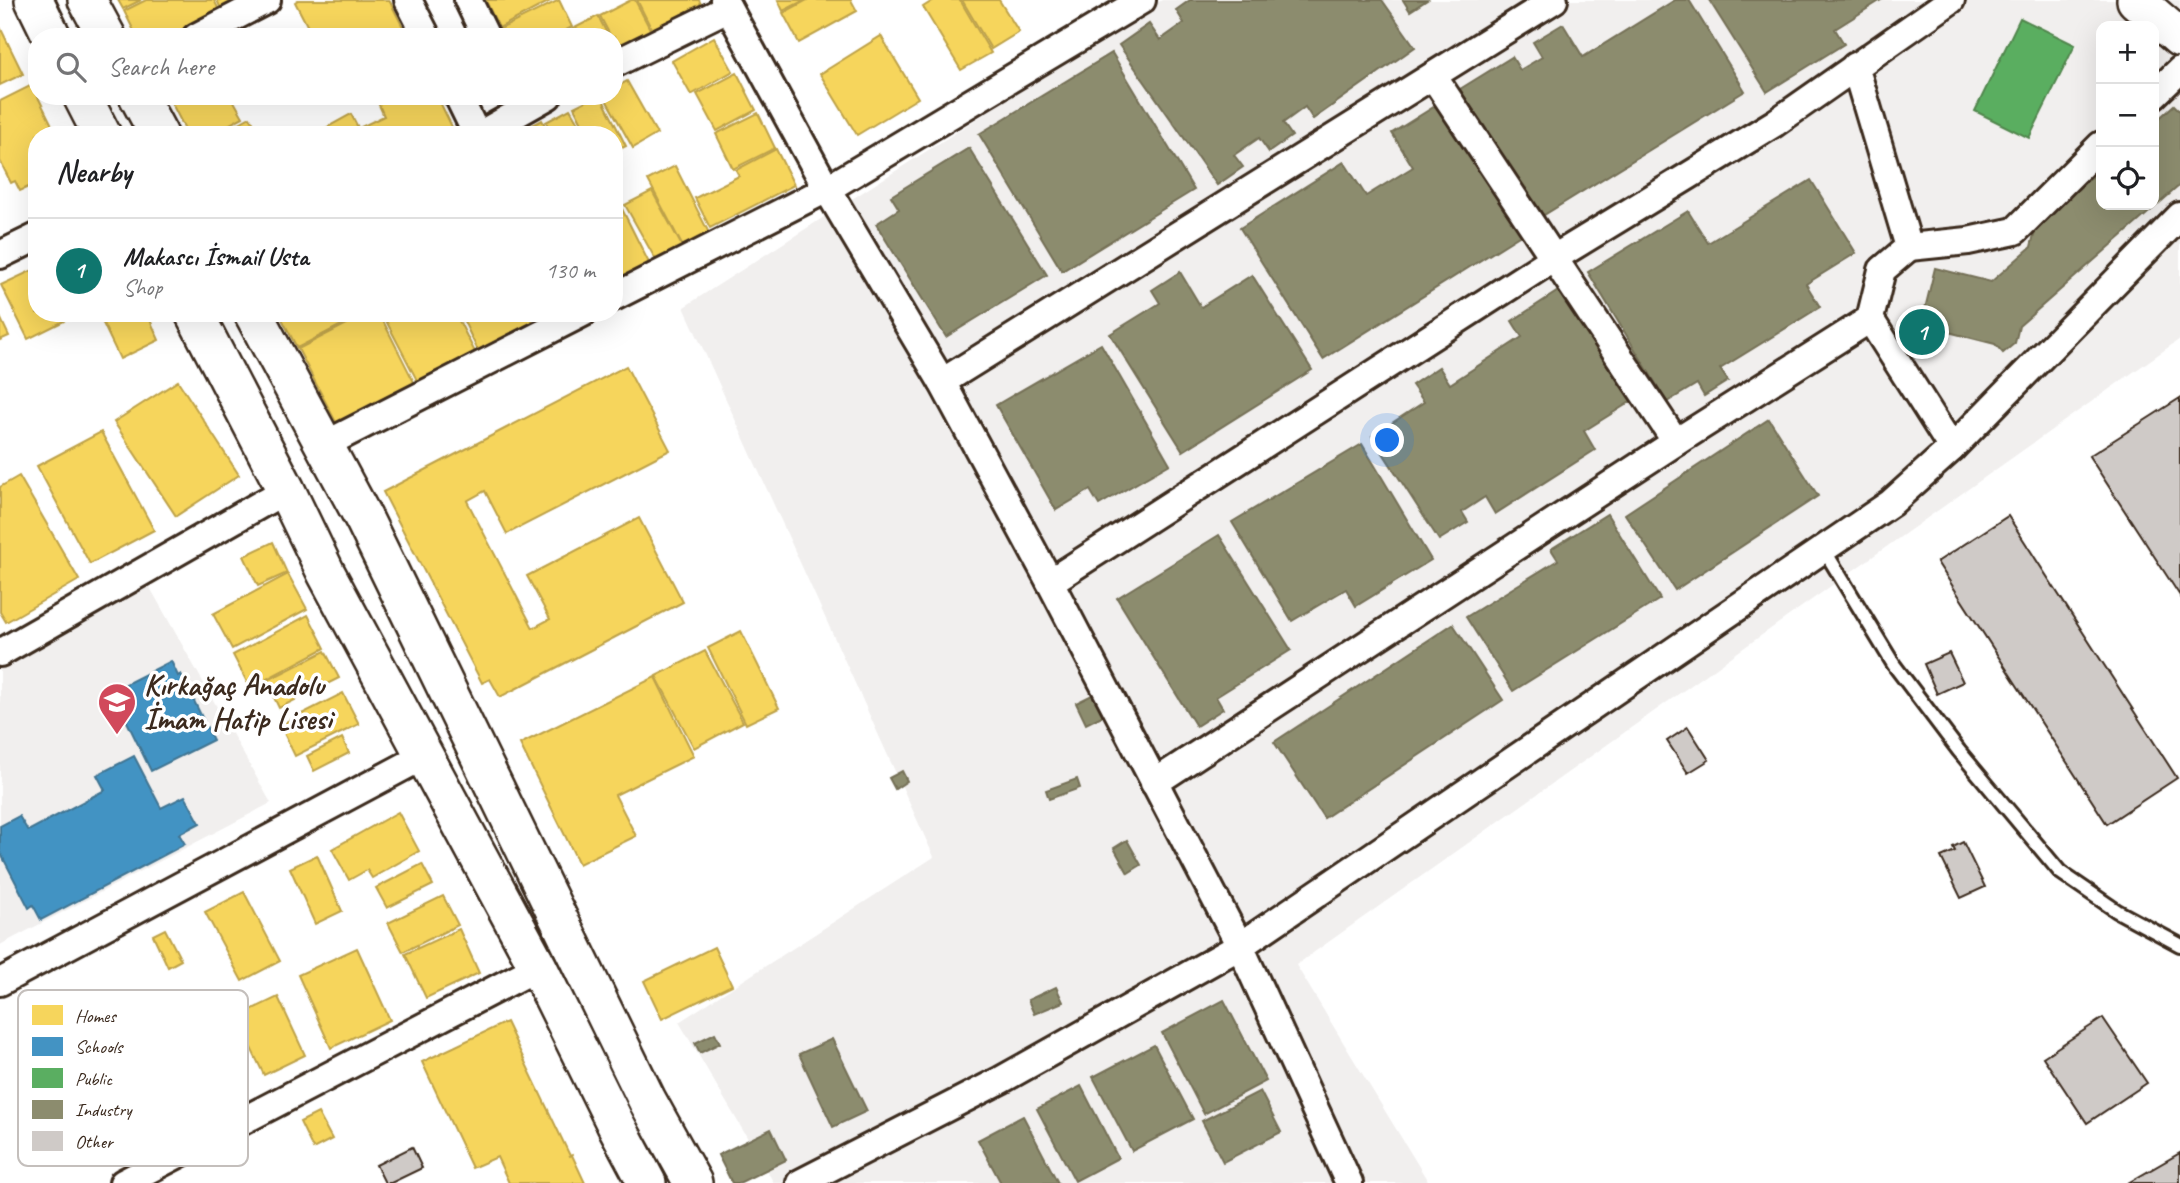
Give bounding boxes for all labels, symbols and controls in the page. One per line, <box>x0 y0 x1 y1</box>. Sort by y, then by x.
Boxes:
map controls <box>2096 21 2159 210</box>
button: + <box>2096 21 2159 84</box>
search box <box>28 28 623 105</box>
icon: search <box>52 48 90 86</box>
text: Search here <box>108 50 214 83</box>
button: − <box>2096 84 2159 147</box>
button: locate <box>2096 147 2159 210</box>
text: Nearby <box>56 153 132 191</box>
text: Makascı İsmail Usta <box>123 240 309 273</box>
text: 1 <box>74 256 84 285</box>
text: 130 m <box>546 256 595 285</box>
text: Shop <box>123 273 162 302</box>
pin: 1 <box>1899 306 1945 358</box>
your location <box>1370 423 1404 457</box>
place label: Kırkağaç Anadolu İmam Hatip Lisesi <box>144 666 336 738</box>
school or university icon: Kırkağaç Anadolu İmam Hatip Lisesi <box>96 681 138 736</box>
legend <box>18 990 248 1166</box>
text: Homes <box>75 1004 117 1028</box>
text: Schools <box>75 1035 125 1059</box>
text: Public <box>75 1067 113 1091</box>
text: Industry <box>75 1098 133 1122</box>
text: Other <box>75 1130 115 1154</box>

